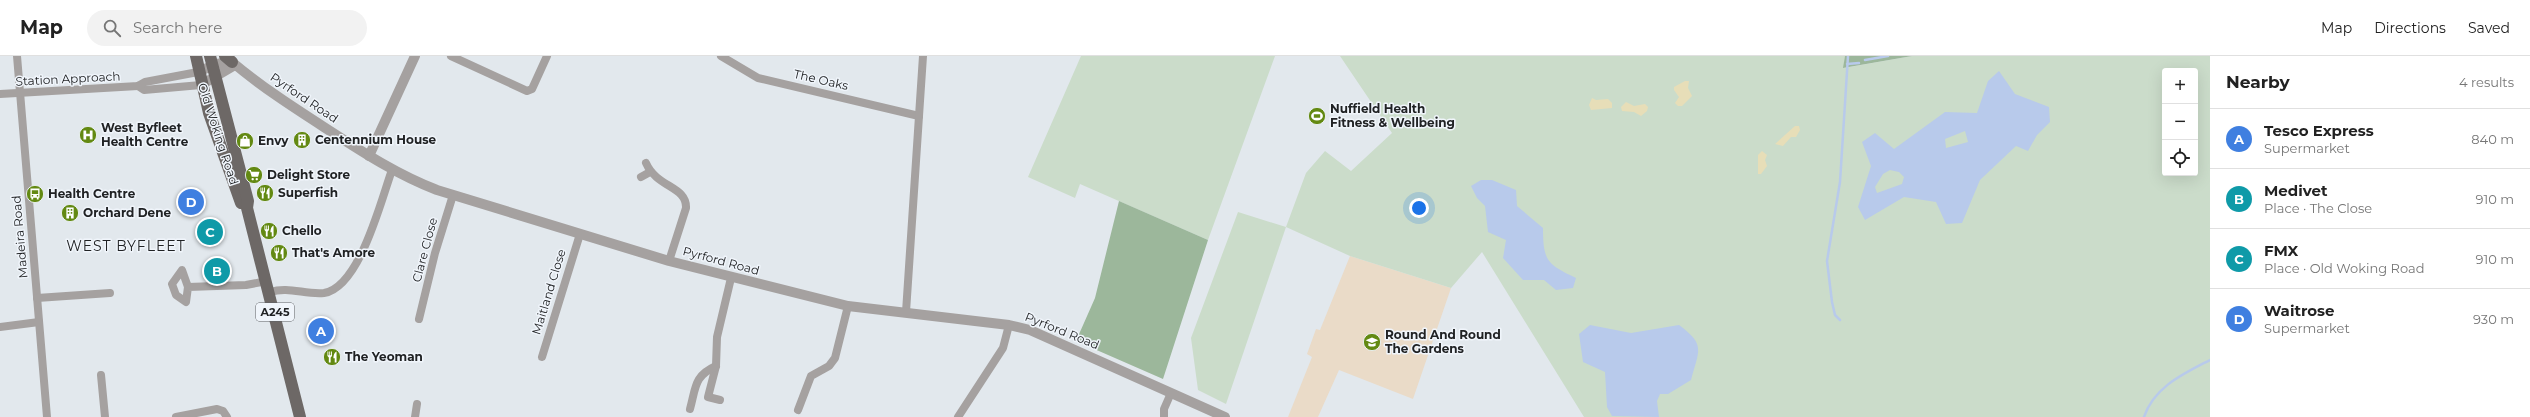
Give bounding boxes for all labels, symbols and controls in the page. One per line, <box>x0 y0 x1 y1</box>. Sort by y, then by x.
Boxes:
search box <box>87 10 367 46</box>
text: Map <box>20 16 63 39</box>
icon: search <box>101 17 123 39</box>
text: Search here <box>133 18 222 37</box>
text: Map <box>2321 19 2352 37</box>
text: Directions <box>2374 19 2446 37</box>
text: Saved <box>2468 19 2510 37</box>
street label: The Oaks <box>792 66 850 93</box>
street label: Station Approach <box>15 68 121 89</box>
map controls <box>2162 68 2198 176</box>
button: + <box>2162 68 2198 104</box>
street label: Pyrford Road <box>267 69 341 126</box>
text: Nearby <box>2226 72 2290 92</box>
text: 4 results <box>2459 74 2514 90</box>
street label: Old Woking Road <box>195 81 242 187</box>
place label: Nuffield Health Fitness & Wellbeing <box>1330 101 1455 130</box>
button: − <box>2162 104 2198 140</box>
sports icon: Nuffield Health Fitness & Wellbeing <box>1307 106 1327 126</box>
place label: West Byfleet Health Centre <box>101 120 189 149</box>
text: Tesco Express <box>2264 121 2374 140</box>
hospital icon: West Byfleet Health Centre <box>78 125 98 145</box>
building icon: Centennium House <box>292 130 312 150</box>
shop icon: Envy <box>235 131 255 151</box>
text: A <box>2234 131 2244 147</box>
text: 840 m <box>2471 131 2514 147</box>
place label: Centennium House <box>315 132 437 147</box>
place label: Envy <box>258 133 289 148</box>
button: locate <box>2162 140 2198 176</box>
text: Supermarket <box>2264 140 2350 156</box>
supermarket icon: Delight Store <box>244 165 264 185</box>
place label: Delight Store <box>267 167 351 182</box>
text: Medivet <box>2264 181 2327 200</box>
restaurant icon: Superfish <box>255 183 275 203</box>
bus stop icon: Health Centre <box>25 184 45 204</box>
place label: Superfish <box>278 185 338 200</box>
place label: Health Centre <box>48 186 136 201</box>
pin: D <box>178 187 204 217</box>
text: B <box>2234 191 2244 207</box>
text: 910 m <box>2476 191 2514 207</box>
street label: Madeira Road <box>8 195 31 279</box>
your location <box>1409 198 1429 218</box>
text: Place · The Close <box>2264 200 2372 216</box>
building icon: Orchard Dene <box>60 203 80 223</box>
place label: Orchard Dene <box>83 205 172 220</box>
street label: Clare Close <box>409 216 440 284</box>
pin: C <box>197 217 223 247</box>
restaurant icon: Chello <box>259 221 279 241</box>
place label: Chello <box>282 223 322 238</box>
district label: WEST BYFLEET <box>66 237 186 255</box>
text: FMX <box>2264 241 2298 260</box>
restaurant icon: That's Amore <box>269 243 289 263</box>
street label: Pyrford Road <box>681 243 761 278</box>
place label: That's Amore <box>292 245 376 260</box>
street label: Maitland Close <box>528 247 569 336</box>
text: C <box>2234 251 2244 267</box>
text: 910 m <box>2476 251 2514 267</box>
pin: B <box>204 256 230 286</box>
text: Place · Old Woking Road <box>2264 260 2425 276</box>
text: Waitrose <box>2264 301 2335 320</box>
road number: A245 <box>256 303 294 321</box>
street label: Pyrford Road <box>1023 309 1101 352</box>
text: D <box>2234 311 2244 327</box>
text: 930 m <box>2473 311 2514 327</box>
pin: A <box>308 316 334 346</box>
text: Supermarket <box>2264 320 2350 336</box>
place label: Round And Round The Gardens <box>1385 327 1501 356</box>
school or university icon: Round And Round The Gardens <box>1362 332 1382 352</box>
restaurant icon: The Yeoman <box>322 347 342 367</box>
place label: The Yeoman <box>345 349 423 364</box>

